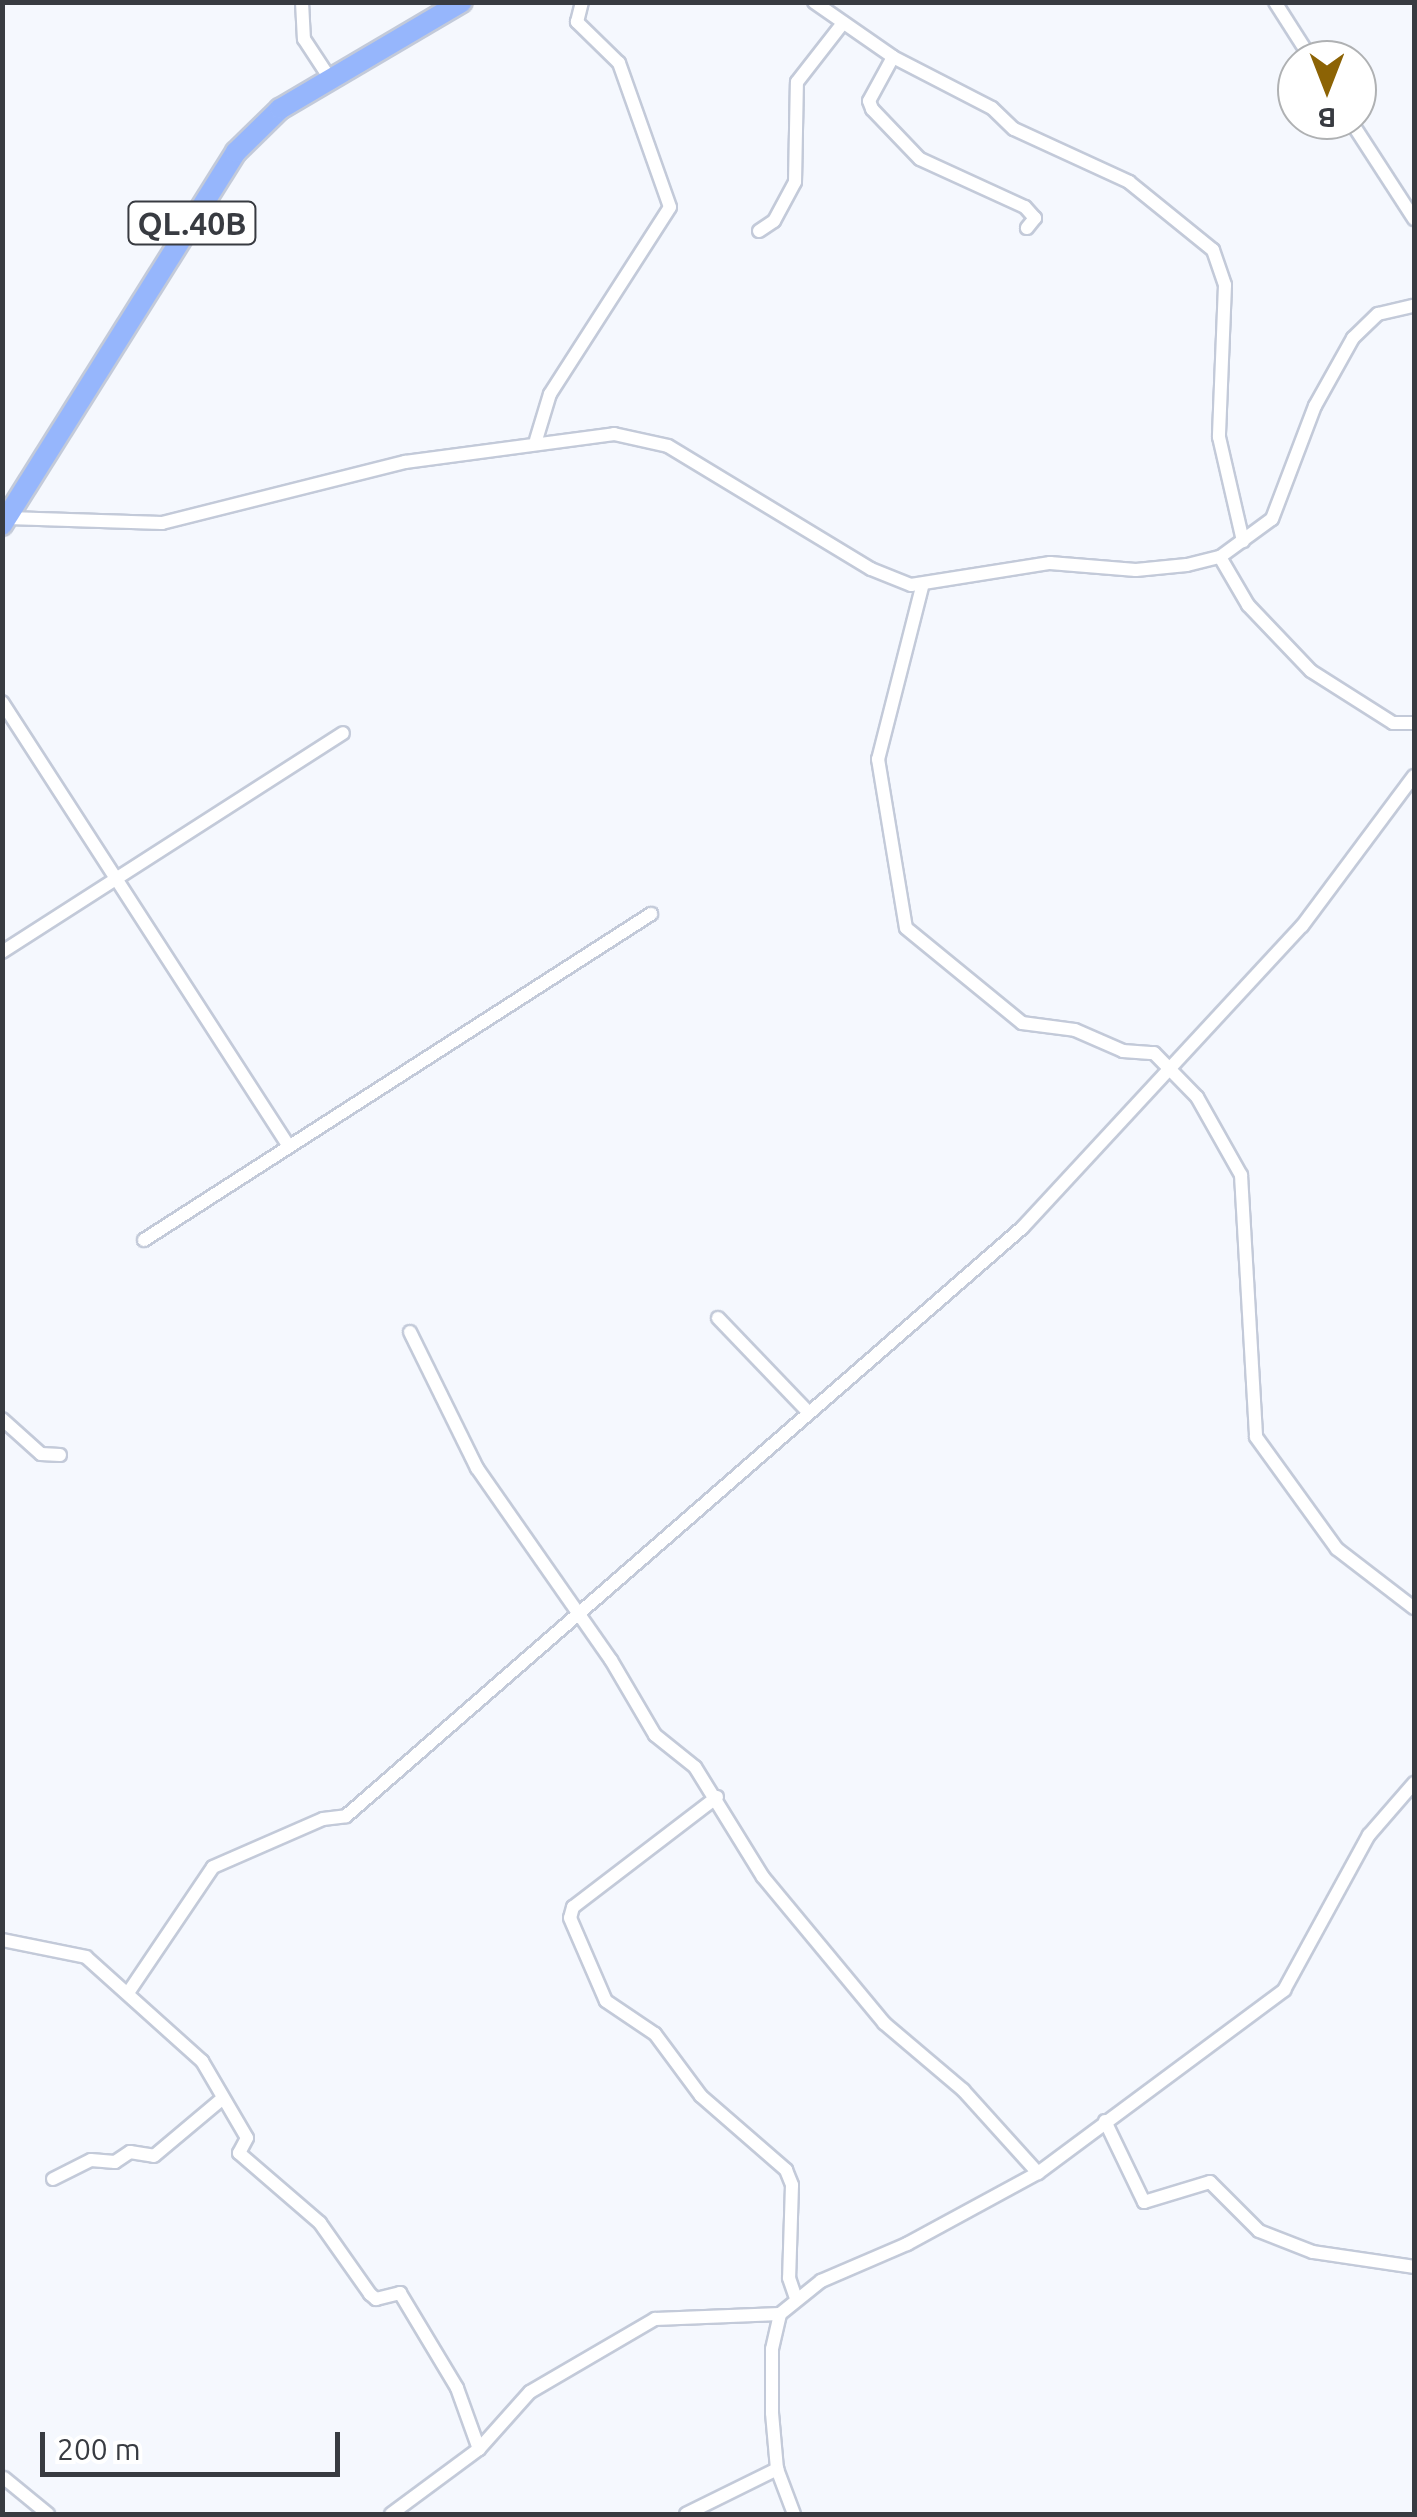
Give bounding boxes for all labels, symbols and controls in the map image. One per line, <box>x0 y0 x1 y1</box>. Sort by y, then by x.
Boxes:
north arrow <box>1277 40 1377 140</box>
text: B <box>1318 103 1336 134</box>
road number: QL.40B <box>127 196 257 250</box>
scale bar <box>45 2412 345 2474</box>
text: 200 m <box>57 2432 141 2466</box>

